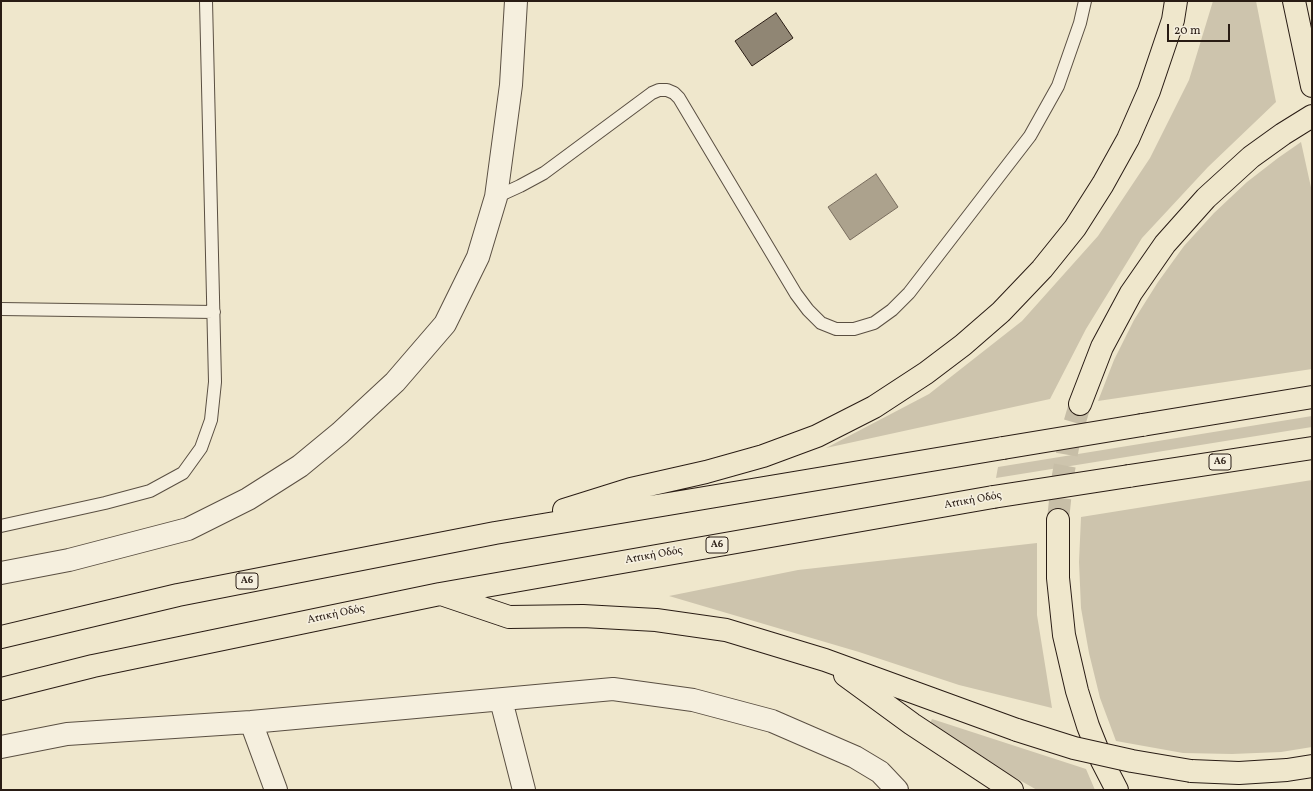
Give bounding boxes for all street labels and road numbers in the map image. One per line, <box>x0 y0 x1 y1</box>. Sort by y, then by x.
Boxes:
road number: Α6 <box>1209 454 1231 470</box>
street label: Αττική Οδός <box>943 489 1003 513</box>
road number: Α6 <box>706 537 728 553</box>
street label: Αττική Οδός <box>624 544 684 568</box>
road number: Α6 <box>236 573 258 589</box>
street label: Αττική Οδός <box>306 603 366 627</box>

